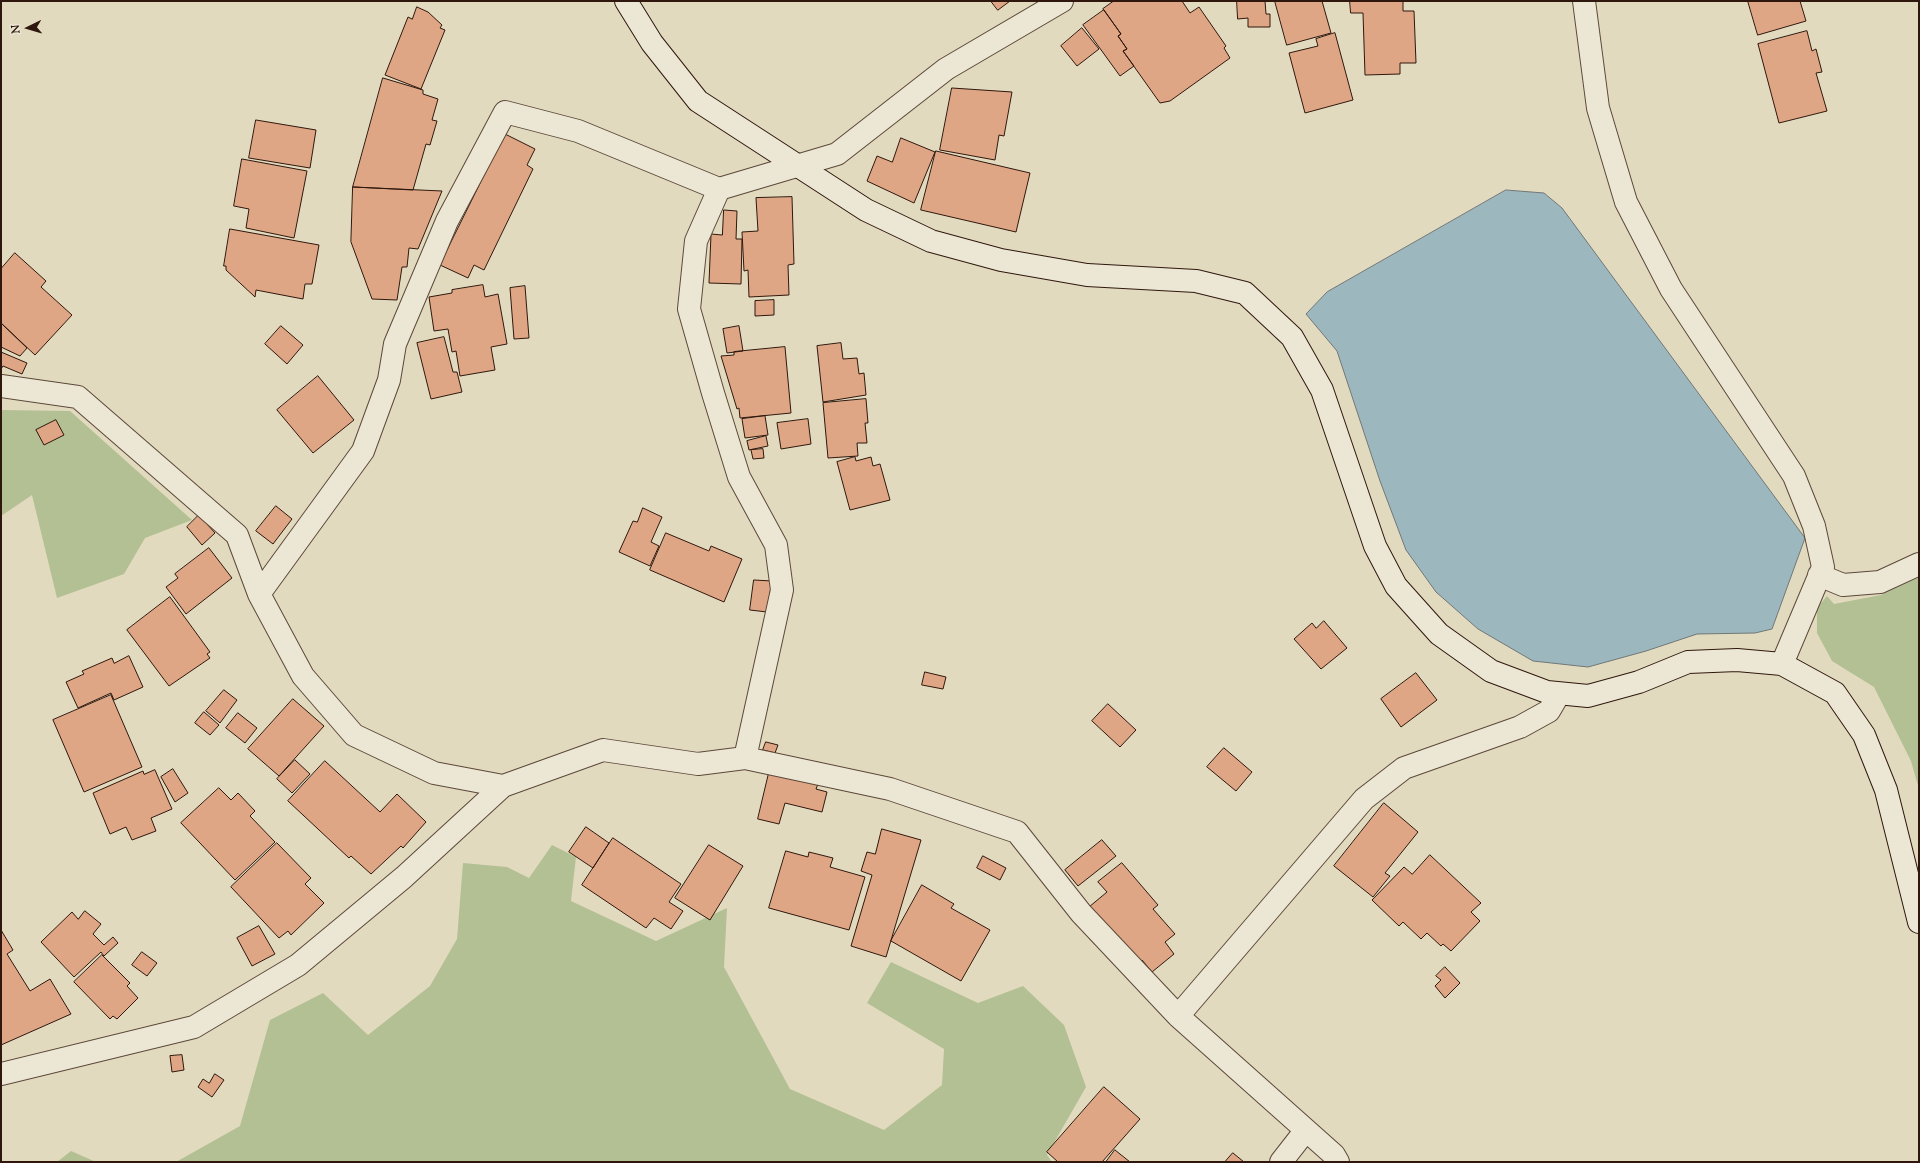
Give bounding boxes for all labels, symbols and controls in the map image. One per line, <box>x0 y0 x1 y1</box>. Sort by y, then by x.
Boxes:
north arrow <box>8 8 48 48</box>
text: N <box>8 24 24 34</box>

